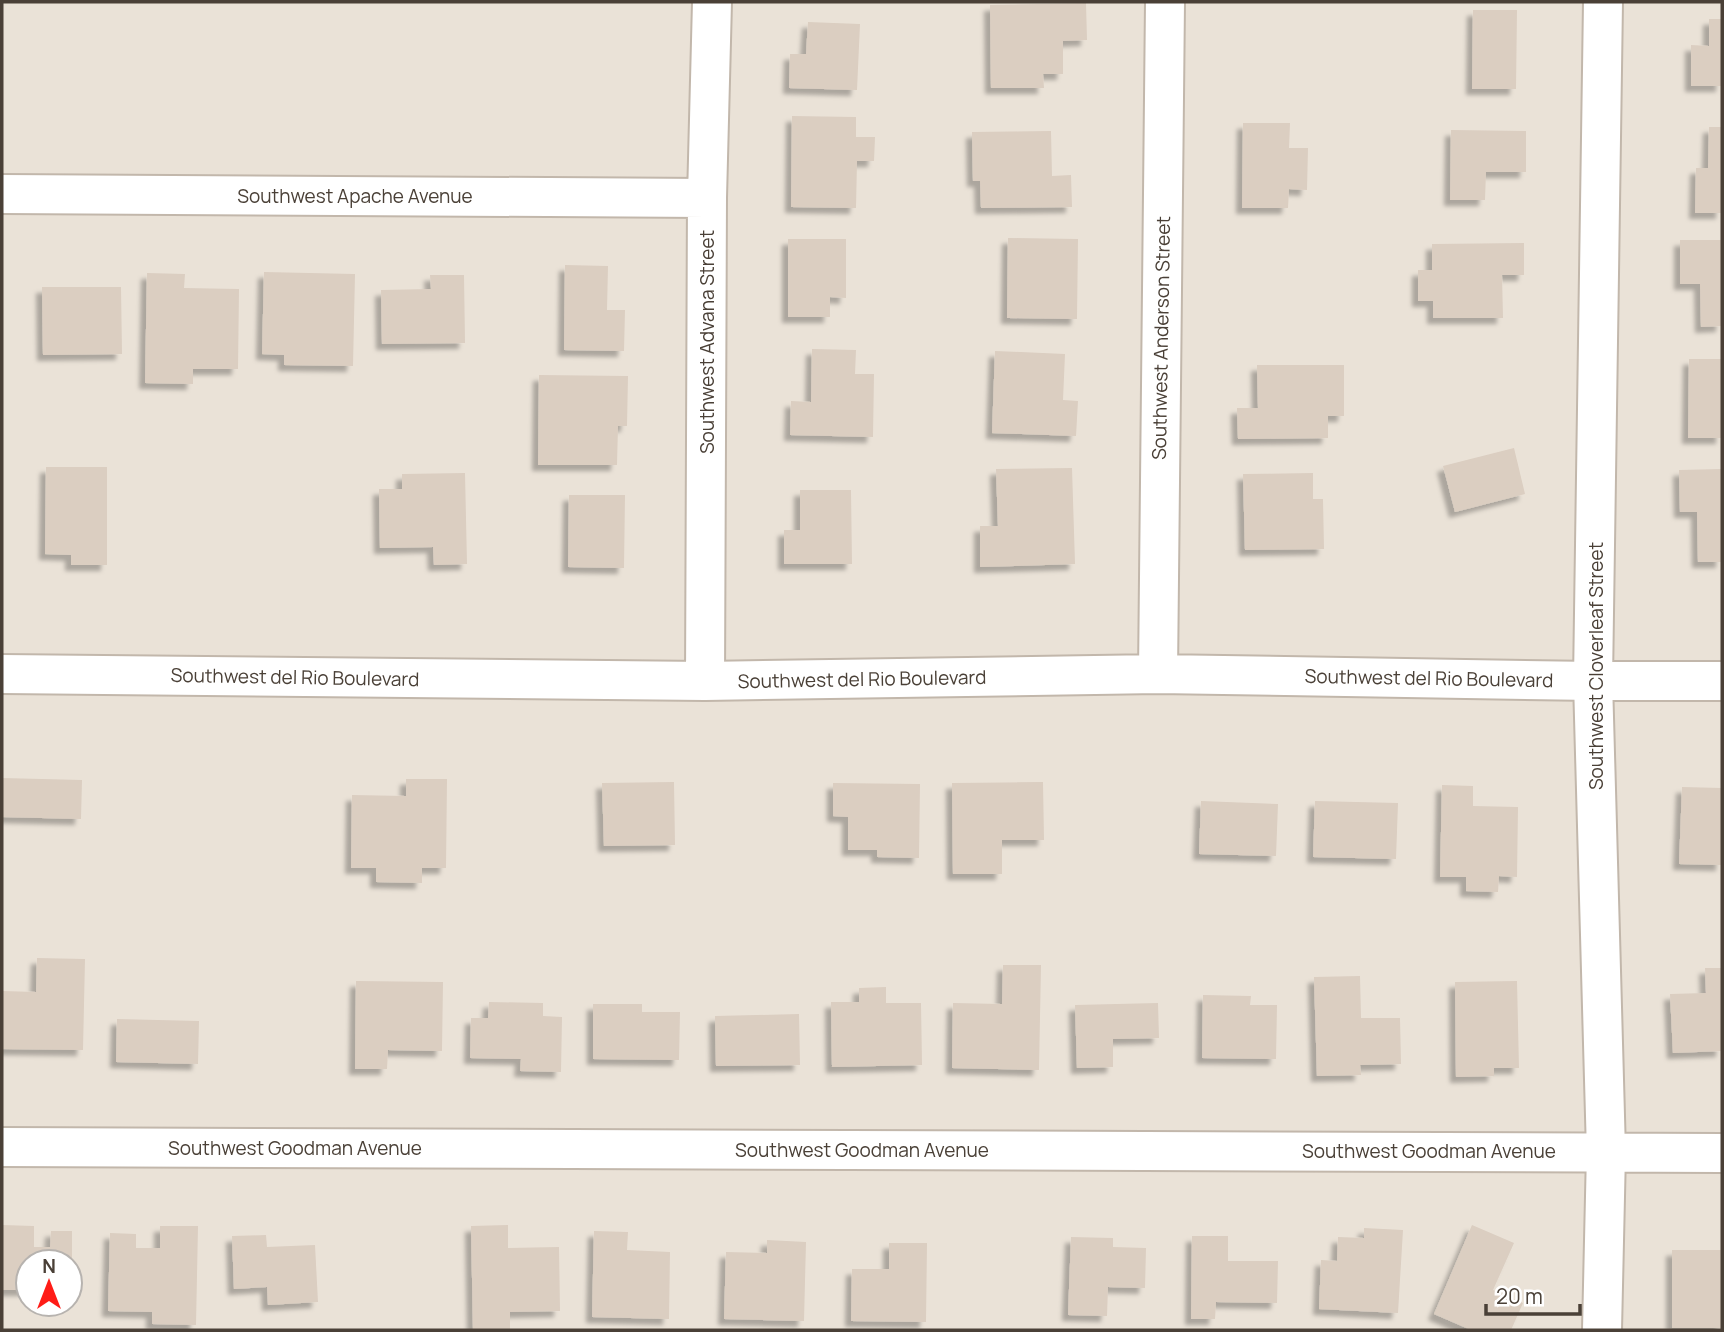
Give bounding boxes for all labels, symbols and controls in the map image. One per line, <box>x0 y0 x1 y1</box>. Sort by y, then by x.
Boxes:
street label: Southwest Apache Avenue <box>237 183 473 209</box>
street label: Southwest Anderson Street <box>1146 216 1176 460</box>
street label: Southwest Advana Street <box>694 230 720 454</box>
street label: Southwest Cloverleaf Street <box>1583 542 1609 790</box>
street label: Southwest del Rio Boulevard <box>170 662 420 692</box>
street label: Southwest del Rio Boulevard <box>1304 663 1554 693</box>
street label: Southwest del Rio Boulevard <box>737 664 987 694</box>
street label: Southwest Goodman Avenue <box>168 1135 422 1161</box>
street label: Southwest Goodman Avenue <box>735 1137 989 1163</box>
street label: Southwest Goodman Avenue <box>1302 1138 1556 1164</box>
north arrow <box>14 1248 84 1318</box>
text: N <box>42 1253 56 1279</box>
scale bar <box>1486 1272 1580 1316</box>
text: 20 m <box>1496 1282 1543 1310</box>

